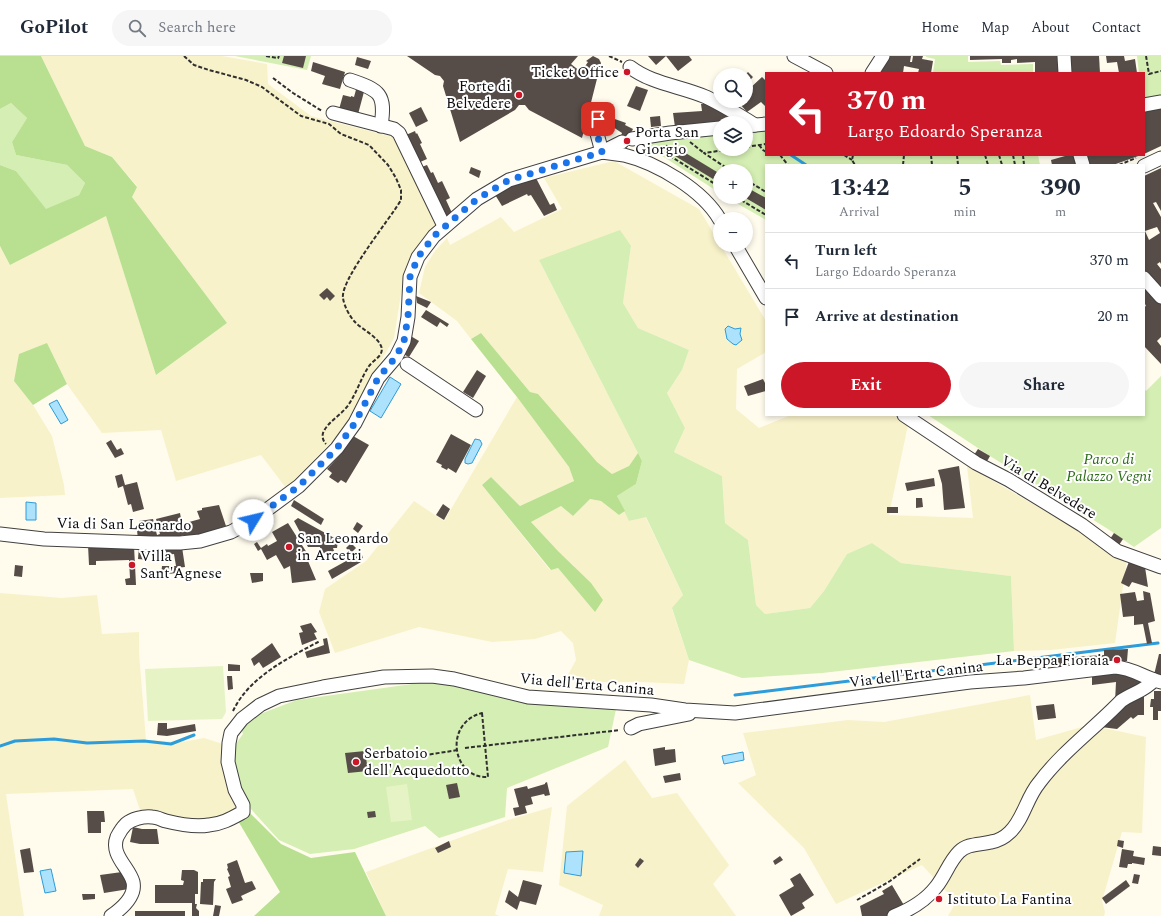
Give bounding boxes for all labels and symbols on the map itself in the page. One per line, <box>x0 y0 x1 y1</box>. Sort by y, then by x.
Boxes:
place label: Ticket Office <box>531 61 619 84</box>
marker: Ticket Office <box>622 67 632 77</box>
place label: Forte di Belvedere <box>446 75 511 115</box>
marker: Forte di Belvedere <box>514 90 524 100</box>
pin <box>581 102 615 136</box>
place label: Porta San Giorgio <box>635 121 699 161</box>
marker: Porta San Giorgio <box>622 136 632 146</box>
park label: Parco di Palazzo Vegni <box>1066 448 1152 488</box>
street label: Via di Belvedere <box>996 450 1101 525</box>
position arrow <box>232 499 274 541</box>
street label: Via di San Leonardo <box>56 512 192 537</box>
place label: San Leonardo in Arcetri <box>297 527 388 567</box>
marker: San Leonardo in Arcetri <box>284 542 294 552</box>
place label: Villa Sant'Agnese <box>140 545 222 585</box>
marker: Villa Sant'Agnese <box>127 560 137 570</box>
place label: La Beppa Fioraia <box>996 649 1110 672</box>
street label: Via dell'Erta Canina <box>848 655 985 694</box>
marker: La Beppa Fioraia <box>1112 655 1122 665</box>
street label: Via dell'Erta Canina <box>519 667 656 702</box>
place label: Serbatoio dell'Acquedotto <box>364 742 470 782</box>
marker: Serbatoio dell'Acquedotto <box>351 757 361 767</box>
place label: Istituto La Fantina <box>947 888 1072 911</box>
marker: Istituto La Fantina <box>934 894 944 904</box>

